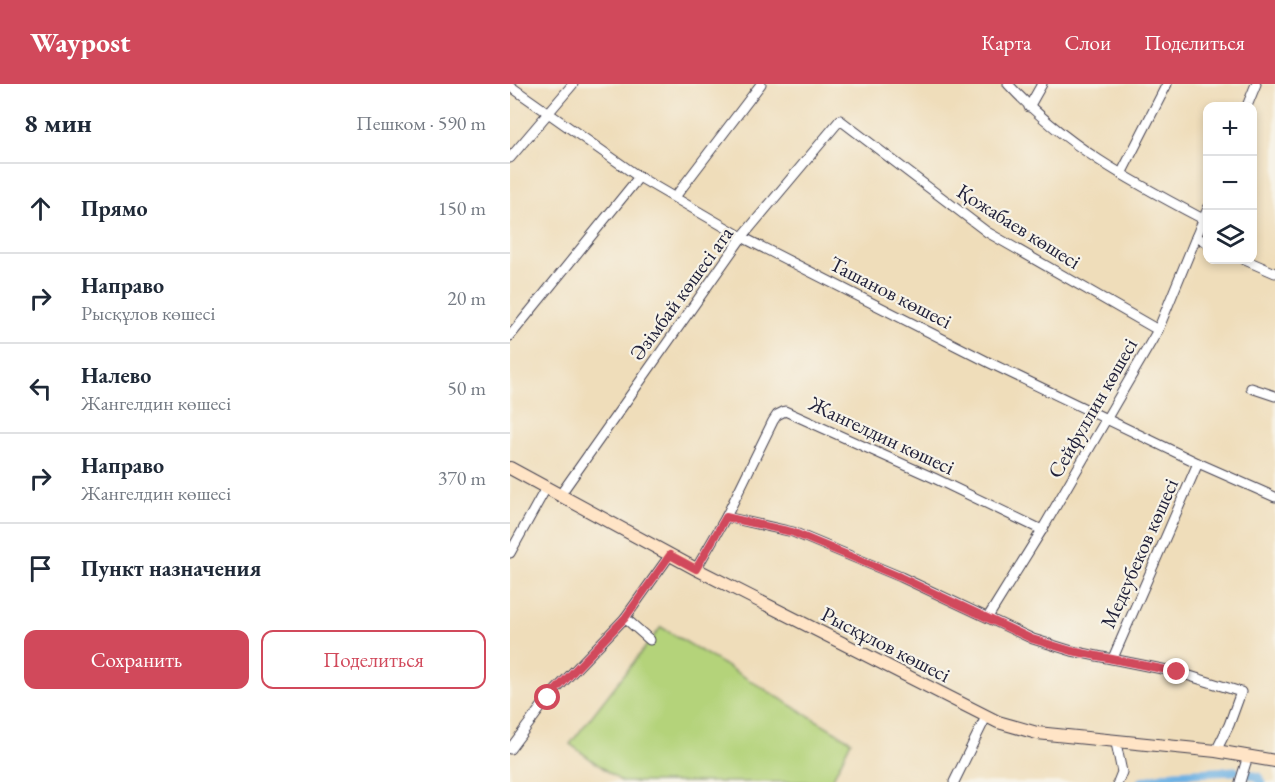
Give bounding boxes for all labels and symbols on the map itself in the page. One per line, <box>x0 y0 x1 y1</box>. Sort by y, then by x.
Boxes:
street label: Қожабаев көшесі <box>952 177 1086 275</box>
street label: Әзімбай көшесі ата <box>623 220 739 365</box>
street label: Ташанов көшесі <box>825 250 957 334</box>
street label: Сейфуллин көшесі <box>1041 333 1143 483</box>
street label: Жангелдин көшесі <box>804 389 959 481</box>
street label: Медеубеков көшесі <box>1094 474 1184 632</box>
street label: Рысқұлов көшесі <box>817 600 955 688</box>
route end <box>1163 658 1189 684</box>
route start <box>534 684 560 710</box>

